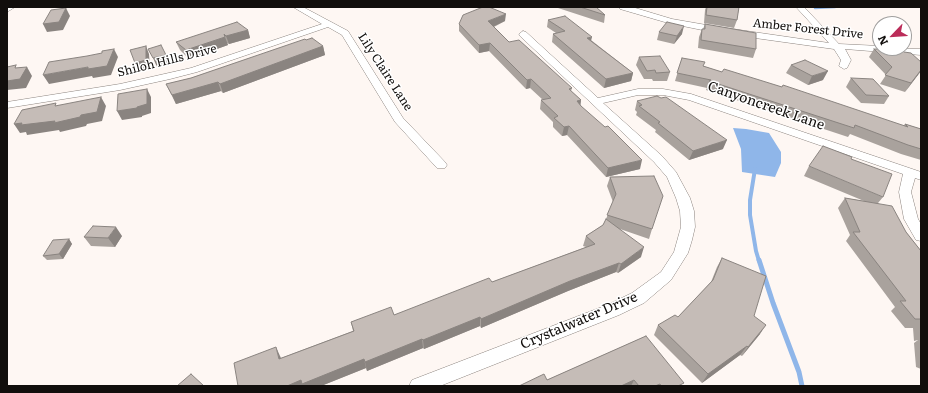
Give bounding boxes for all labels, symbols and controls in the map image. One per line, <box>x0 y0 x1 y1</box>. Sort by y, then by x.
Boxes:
street label: Amber Forest Drive <box>752 16 864 42</box>
north arrow <box>872 16 912 56</box>
street label: Lily Claire Lane <box>355 31 415 113</box>
text: N <box>873 33 891 48</box>
street label: Shiloh Hills Drive <box>116 42 218 80</box>
street label: Canyoncreek Lane <box>705 78 827 134</box>
street label: Crystalwater Drive <box>518 289 640 353</box>

